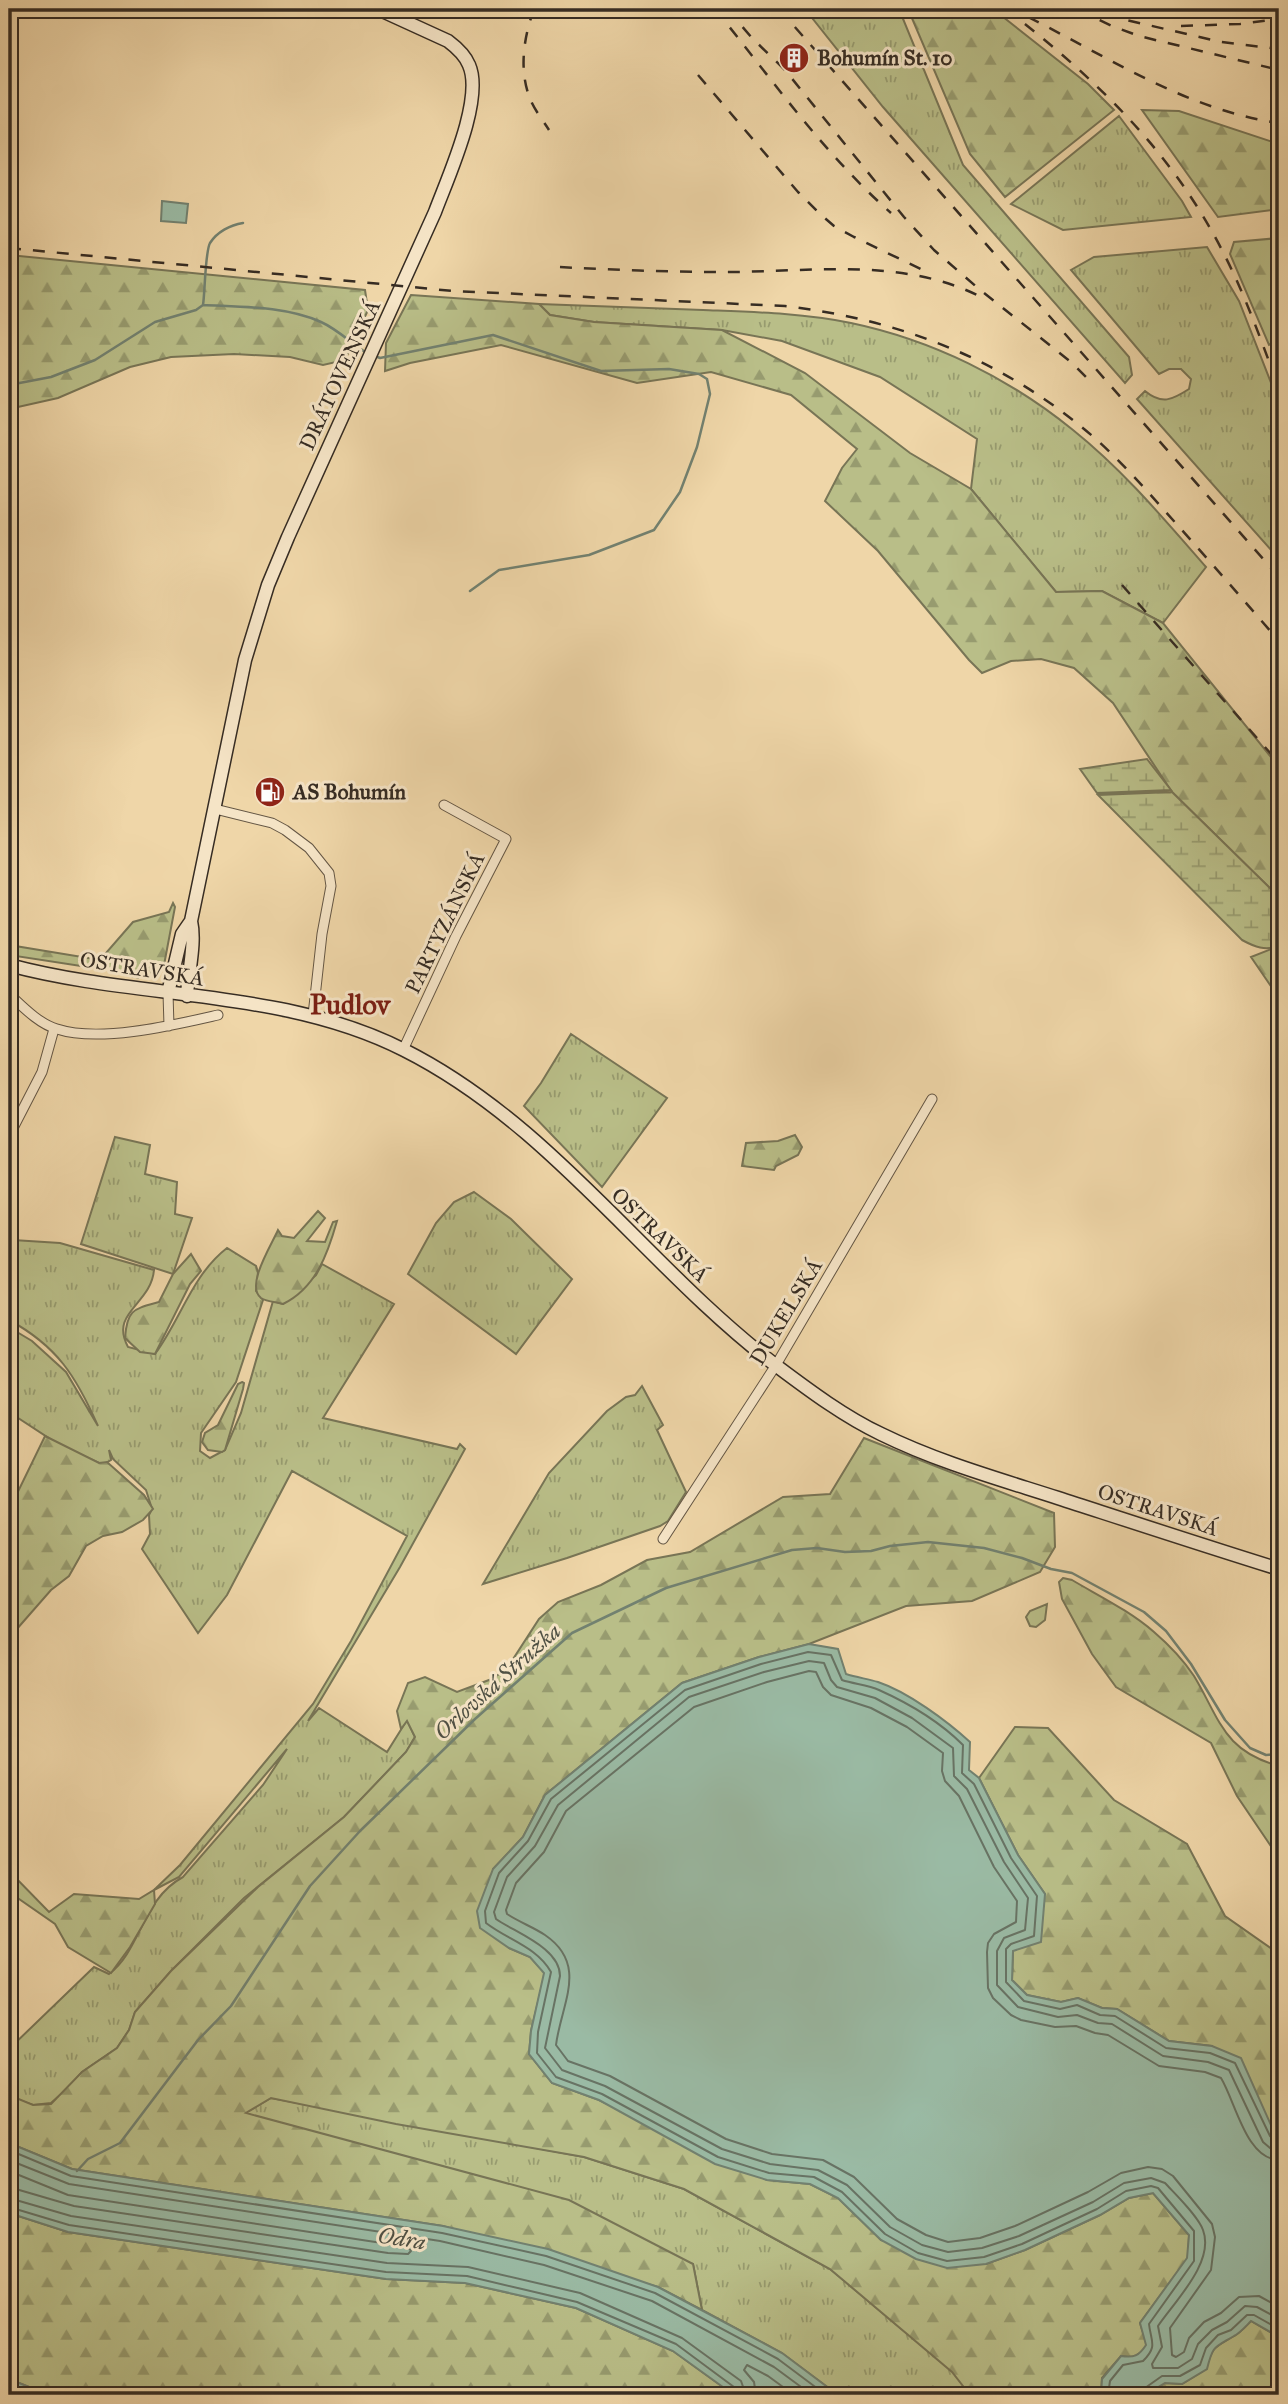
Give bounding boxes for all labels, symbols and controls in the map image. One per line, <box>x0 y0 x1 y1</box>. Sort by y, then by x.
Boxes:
building icon: Bohumín St. 10 <box>777 41 811 75</box>
place label: Bohumín St. 10 <box>817 45 952 71</box>
street label: DRÁTOVENSKÁ <box>294 296 386 454</box>
fuel station icon: AS Bohumín <box>253 775 287 809</box>
place label: AS Bohumín <box>291 779 406 805</box>
street label: PARTYZÁNSKÁ <box>400 848 490 998</box>
street label: OSTRAVSKÁ <box>78 946 206 992</box>
district label: Pudlov <box>310 987 391 1022</box>
street label: OSTRAVSKÁ <box>606 1182 714 1288</box>
street label: DUKELSKÁ <box>744 1254 828 1370</box>
street label: OSTRAVSKÁ <box>1094 1478 1222 1542</box>
water label: Orlovská Stružka <box>428 1617 566 1745</box>
water label: Odra <box>376 2220 428 2256</box>

